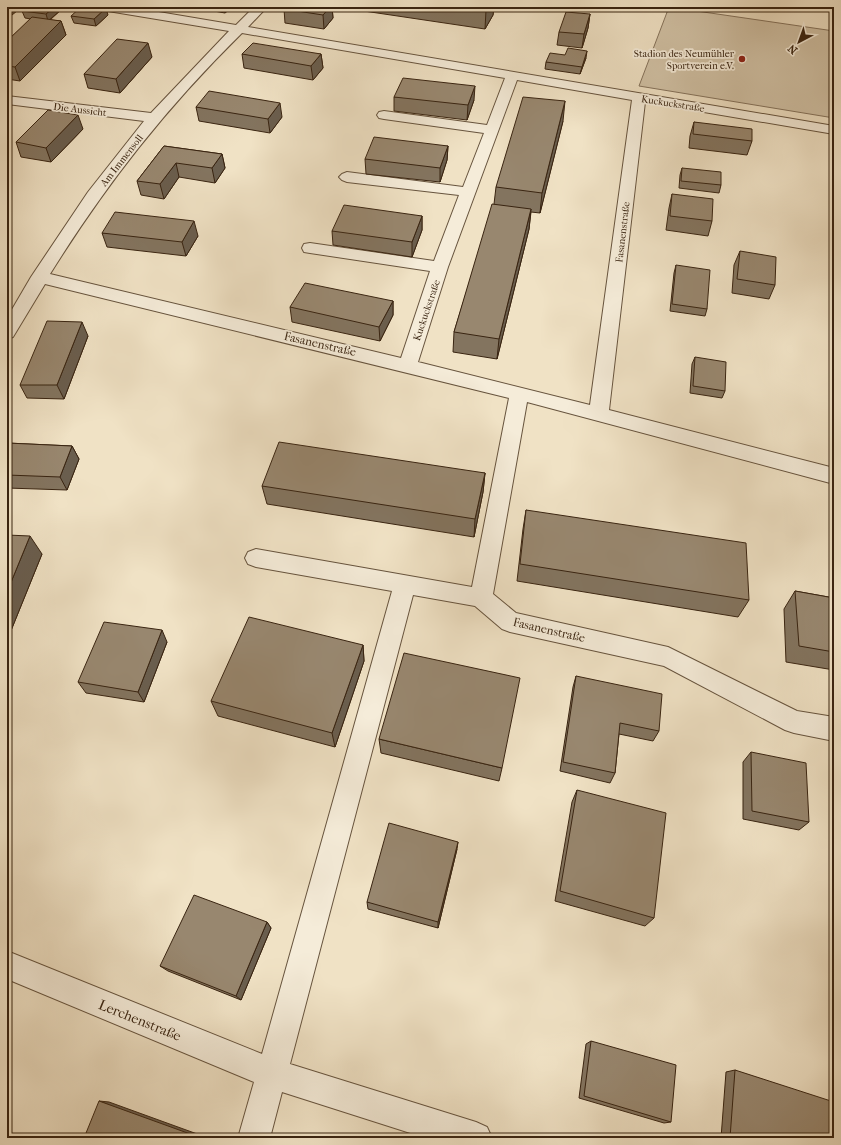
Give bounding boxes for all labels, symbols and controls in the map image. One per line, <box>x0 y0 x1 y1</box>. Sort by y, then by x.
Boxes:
north arrow <box>779 22 819 62</box>
text: N <box>785 41 800 57</box>
place label: Stadion des Neumühler Sportverein e.V. <box>634 48 735 72</box>
marker: Stadion des Neumühler Sportverein e.V. <box>737 54 747 64</box>
street label: Kuckuckstraße <box>640 93 705 115</box>
street label: Die Aussicht <box>53 101 108 119</box>
street label: Am Immensoll <box>97 132 146 190</box>
street label: Fasanenstraße <box>613 201 633 263</box>
street label: Kuckuckstraße <box>411 278 443 342</box>
street label: Fasanenstraße <box>283 329 357 359</box>
street label: Fasanenstraße <box>512 615 586 645</box>
street label: Lerchenstraße <box>96 996 184 1045</box>

